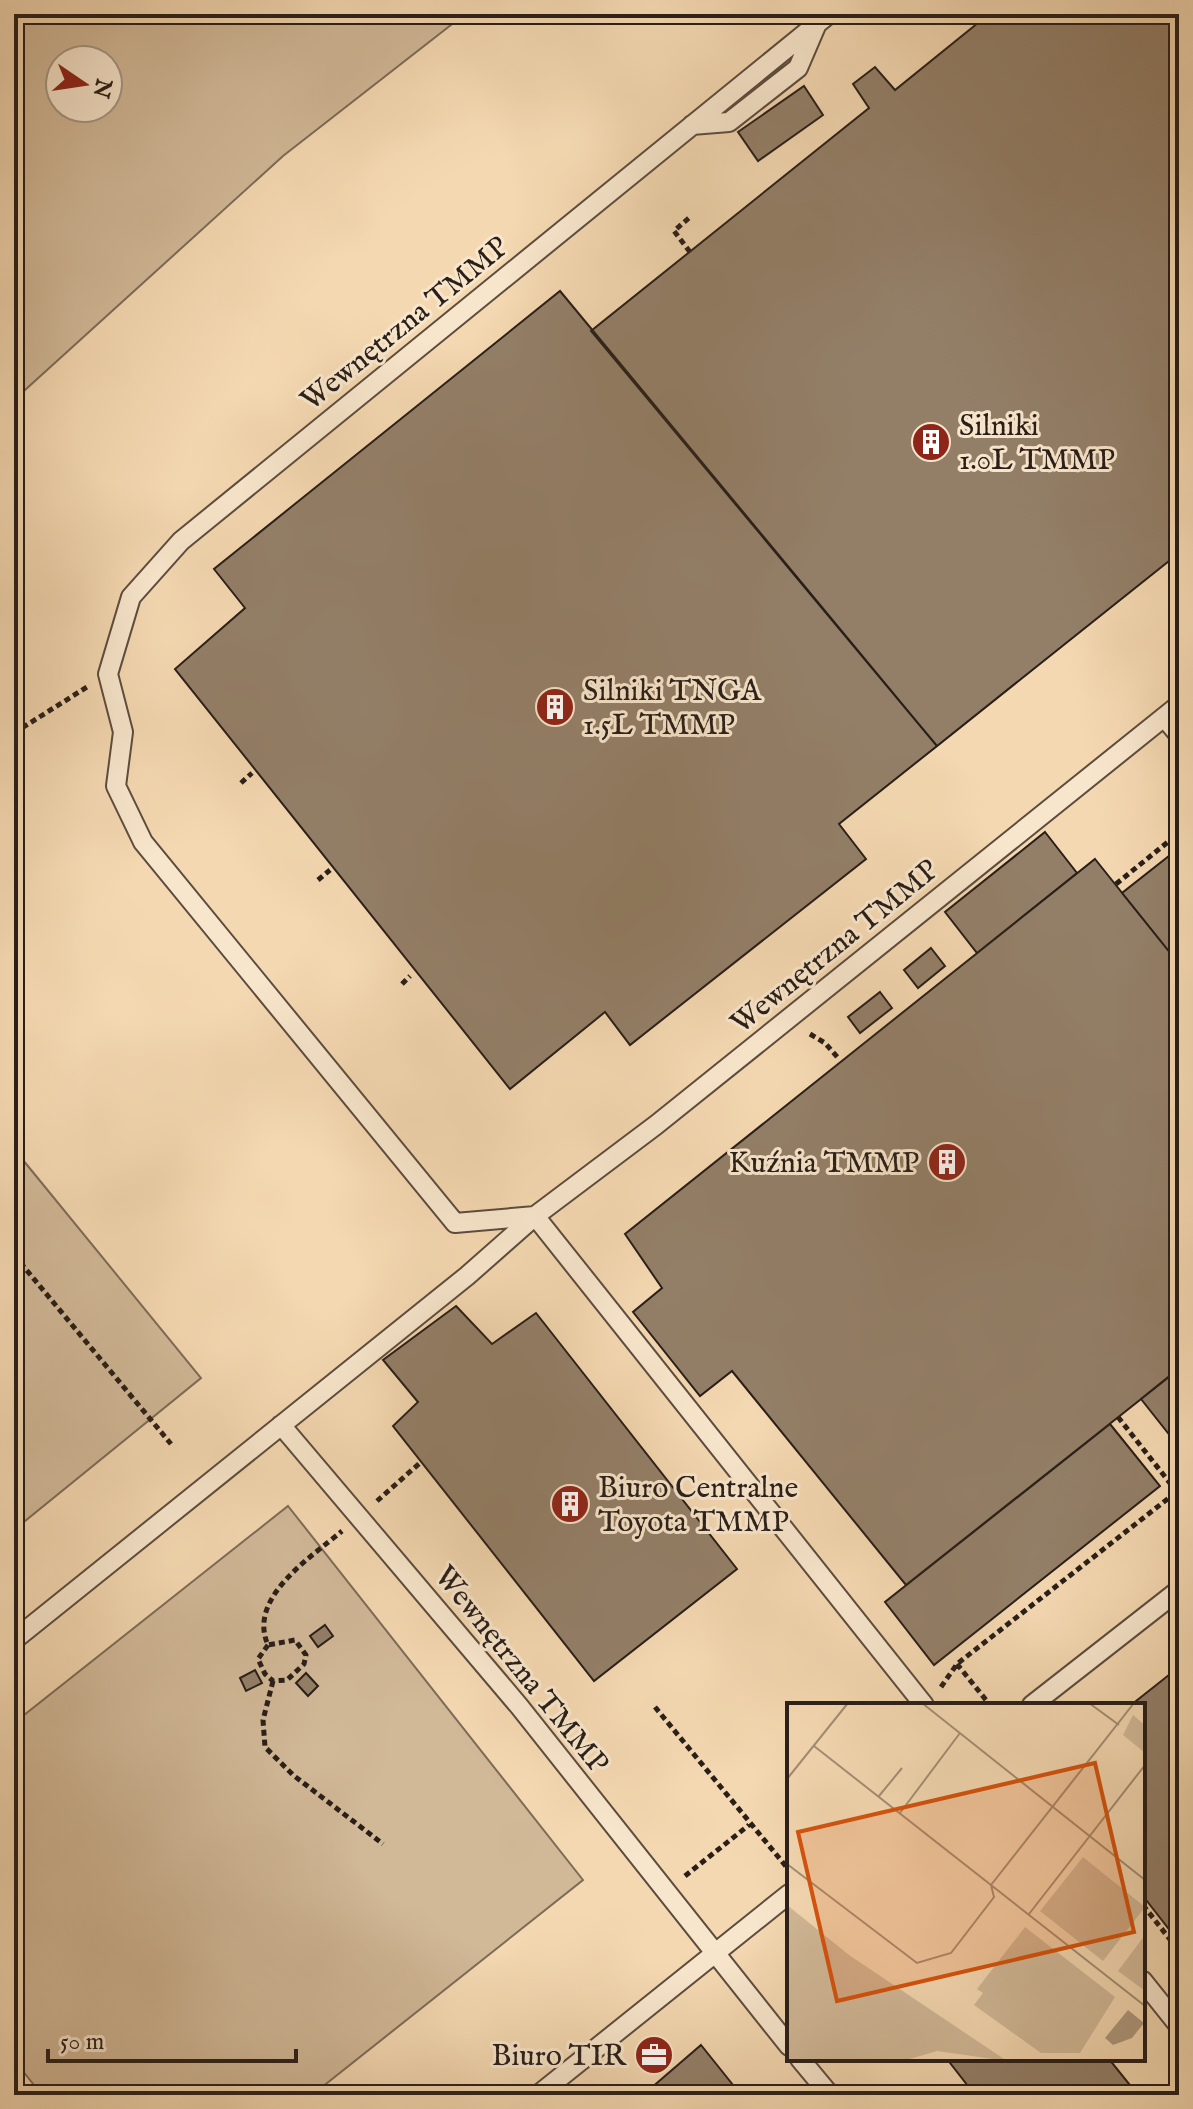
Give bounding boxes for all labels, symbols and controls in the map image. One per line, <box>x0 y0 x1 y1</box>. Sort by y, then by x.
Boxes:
north arrow <box>44 44 124 124</box>
text: N <box>86 75 118 100</box>
street label: Wewnętrzna TMMP <box>294 229 517 420</box>
place label: Silniki 1.0L TMMP <box>959 408 1115 480</box>
building icon: Silniki 1.0L TMMP <box>910 421 952 463</box>
place label: Silniki TNGA 1.5L TMMP <box>583 673 762 745</box>
building icon: Silniki TNGA 1.5L TMMP <box>534 686 576 728</box>
street label: Wewnętrzna TMMP <box>724 852 947 1043</box>
building icon: Kuźnia TMMP <box>926 1141 968 1183</box>
place label: Kuźnia TMMP <box>729 1145 919 1183</box>
place label: Biuro Centralne Toyota TMMP <box>598 1470 798 1542</box>
building icon: Biuro Centralne Toyota TMMP <box>549 1483 591 1525</box>
street label: Wewnętrzna TMMP <box>425 1559 616 1782</box>
inset map <box>787 1703 1145 2061</box>
scale bar <box>48 2013 296 2063</box>
text: 50 m <box>60 2027 104 2058</box>
office icon: Biuro TIR <box>633 2034 675 2076</box>
place label: Biuro TIR <box>492 2038 627 2076</box>

